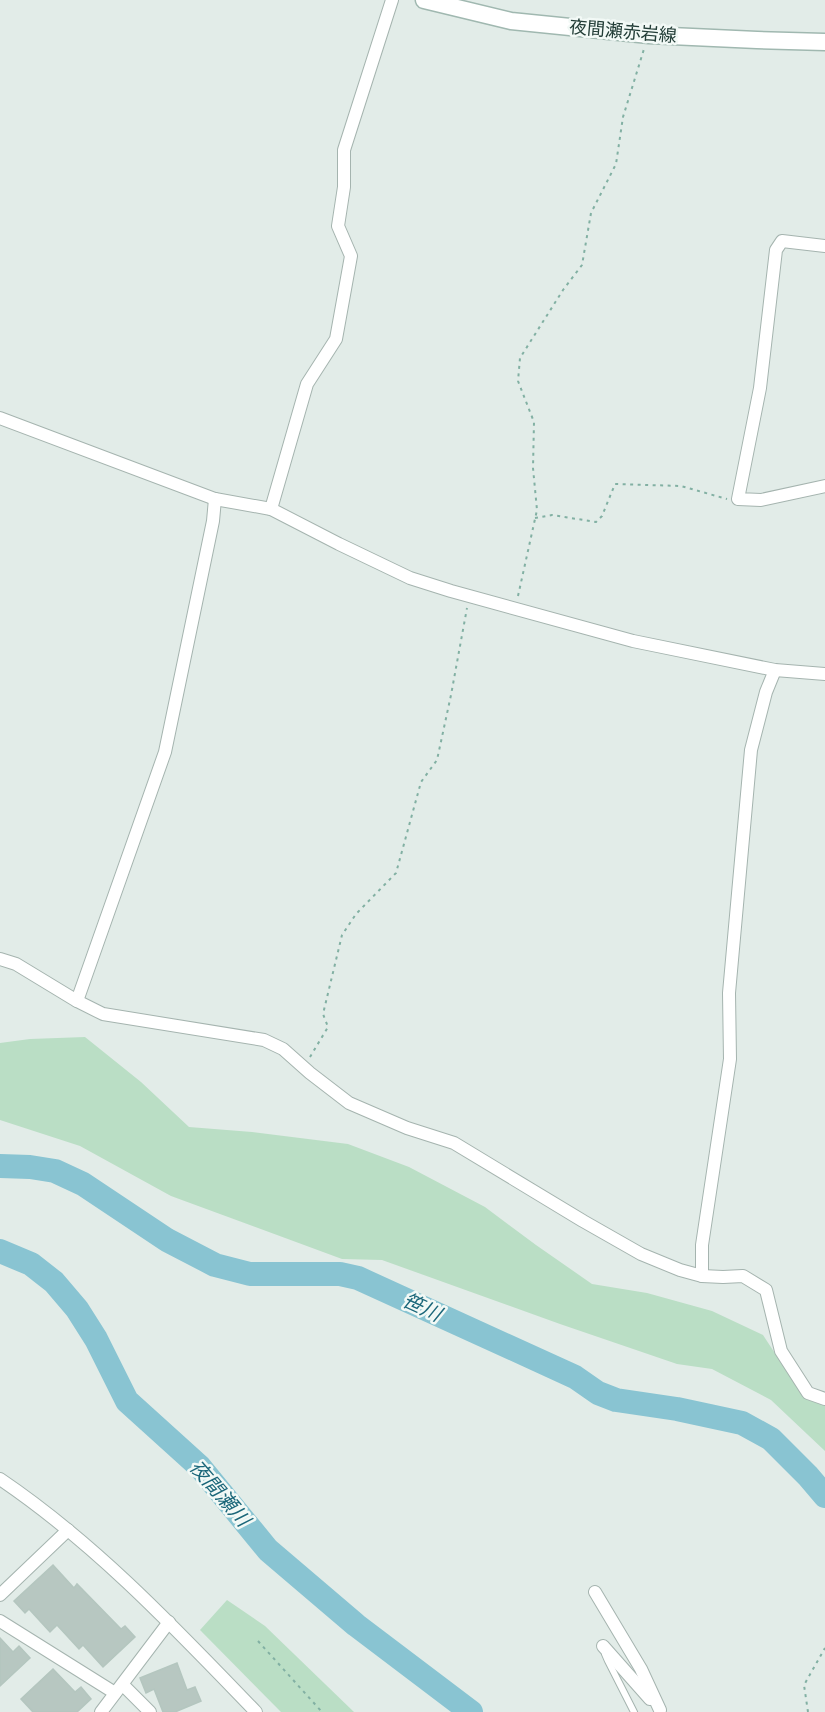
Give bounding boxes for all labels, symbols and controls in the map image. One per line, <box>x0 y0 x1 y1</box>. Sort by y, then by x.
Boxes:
street label: 夜間瀬赤岩線 <box>568 15 678 47</box>
water label: 笹川 <box>398 1287 447 1328</box>
water label: 夜間瀬川 <box>184 1454 257 1533</box>

